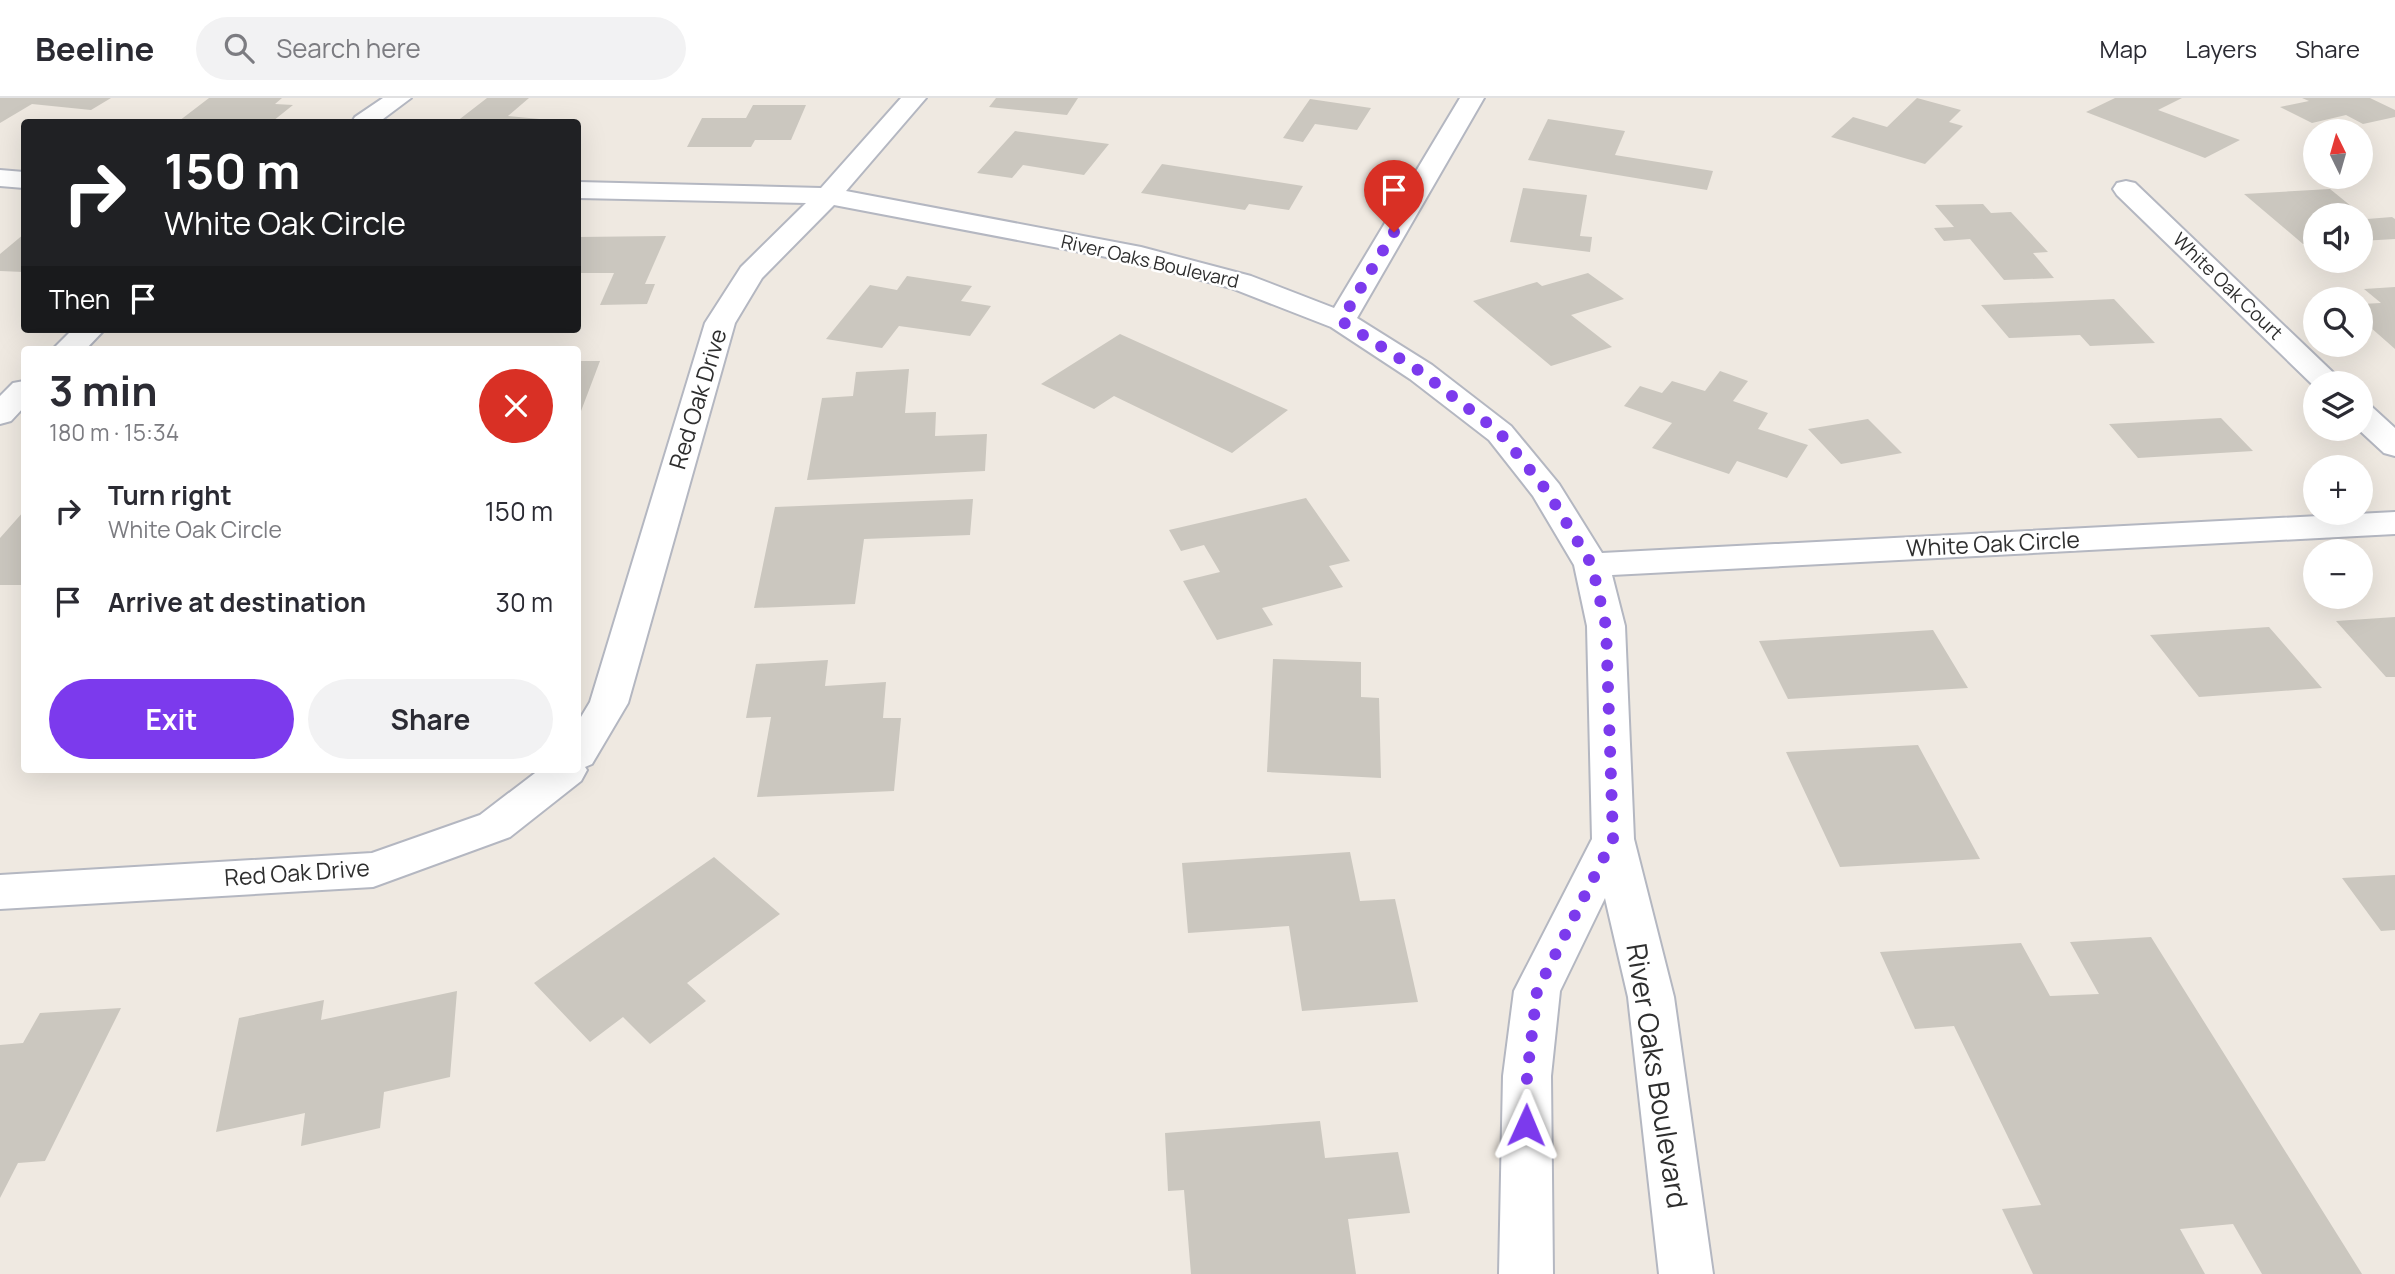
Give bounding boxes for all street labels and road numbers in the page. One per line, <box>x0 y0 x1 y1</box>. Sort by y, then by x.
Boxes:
street label: White Oak Court <box>2167 227 2289 345</box>
street label: River Oaks Boulevard <box>1059 228 1241 294</box>
street label: Red Oak Drive <box>660 325 734 473</box>
street label: White Oak Circle <box>1905 522 2081 564</box>
street label: Red Oak Drive <box>223 851 371 893</box>
street label: River Oaks Boulevard <box>1618 941 1698 1211</box>

